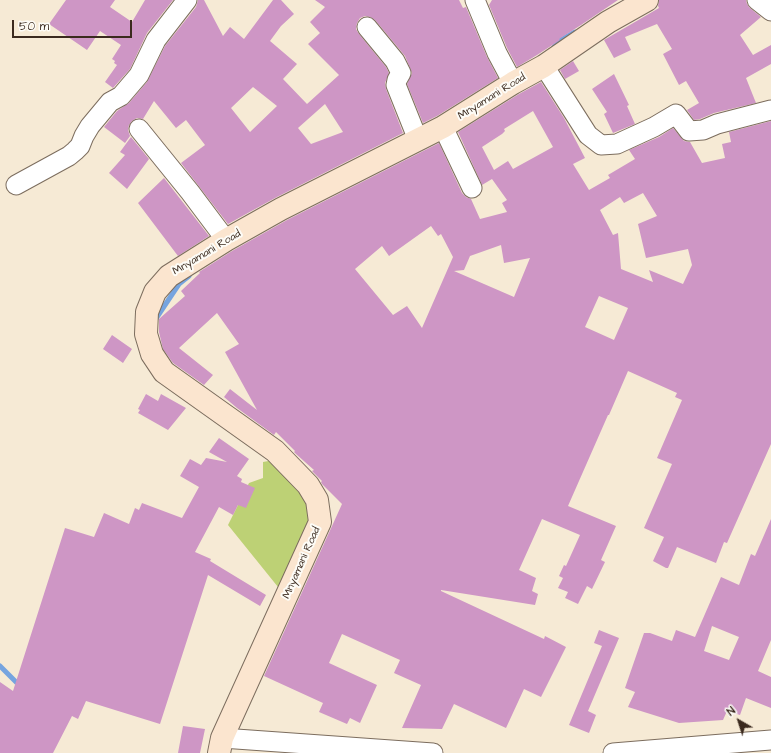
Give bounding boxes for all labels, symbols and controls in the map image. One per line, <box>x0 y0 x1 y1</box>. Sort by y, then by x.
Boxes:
scale bar <box>14 12 134 38</box>
text: 50 m <box>19 18 49 35</box>
street label: Mnyamani Road <box>456 71 528 123</box>
street label: Mnyamani Road <box>171 227 243 279</box>
street label: Mnyamani Road <box>280 525 324 601</box>
north arrow <box>719 701 759 741</box>
text: N <box>724 703 739 719</box>

